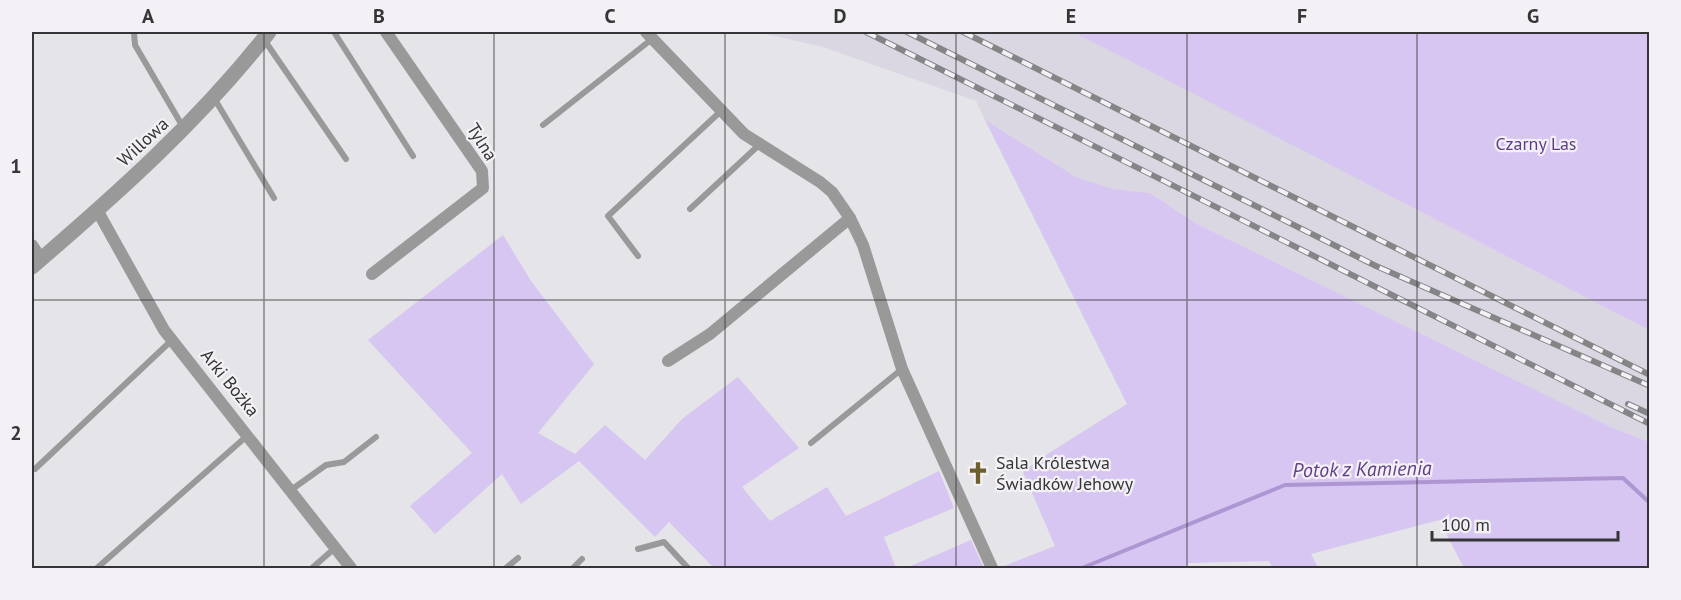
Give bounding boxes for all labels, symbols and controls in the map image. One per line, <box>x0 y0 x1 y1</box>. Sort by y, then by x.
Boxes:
text: A <box>142 3 155 29</box>
text: B <box>373 3 385 29</box>
text: C <box>604 3 616 29</box>
text: D <box>834 3 847 29</box>
text: E <box>1066 3 1076 29</box>
text: F <box>1297 3 1307 29</box>
text: G <box>1527 3 1539 29</box>
street label: Willowa <box>112 112 173 171</box>
street label: Tylna <box>462 119 503 165</box>
park label: Czarny Las <box>1496 132 1576 155</box>
text: 1 <box>10 153 22 179</box>
street label: Arki Bożka <box>196 344 265 421</box>
text: 2 <box>10 420 22 446</box>
place label: Sala Królestwa Świadków Jehowy <box>996 451 1134 495</box>
water label: Potok z Kamienia <box>1292 455 1432 483</box>
church icon: Sala Królestwa Świadków Jehowy <box>965 460 991 486</box>
scale bar <box>1432 504 1618 542</box>
text: 100 m <box>1441 513 1490 536</box>

